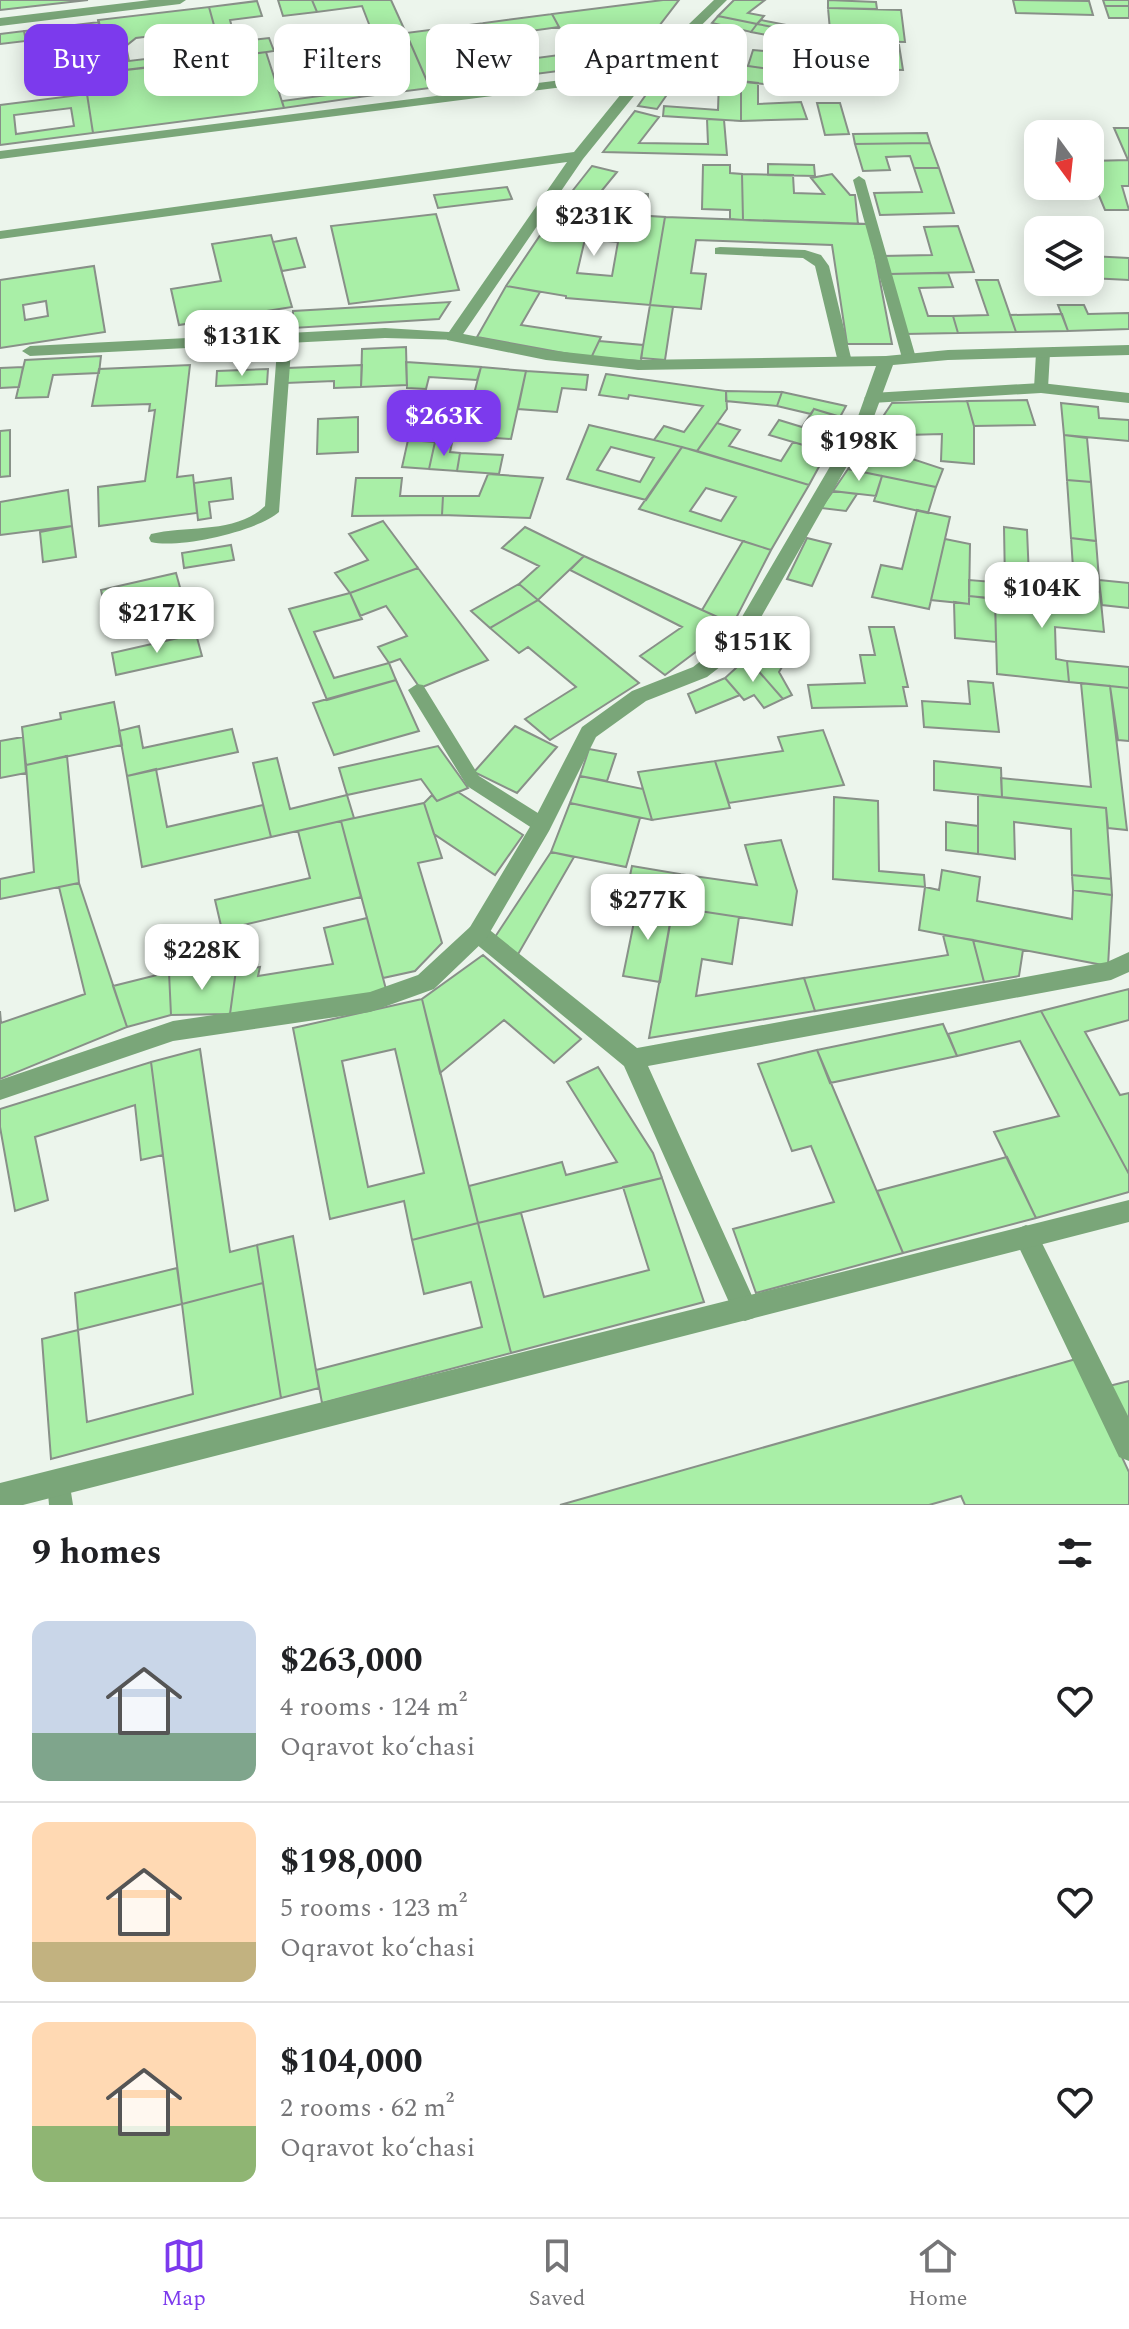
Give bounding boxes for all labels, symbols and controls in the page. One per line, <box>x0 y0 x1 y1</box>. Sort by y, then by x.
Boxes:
chip: Buy <box>24 24 128 96</box>
chip: Rent <box>144 24 258 96</box>
chip: Filters <box>274 24 410 96</box>
chip: New <box>426 24 539 96</box>
chip: Apartment <box>555 24 747 96</box>
chip: House <box>763 24 899 96</box>
north arrow <box>1024 120 1104 200</box>
map controls <box>1024 120 1104 296</box>
pin: $231K <box>538 190 650 258</box>
text: $231K <box>555 196 633 236</box>
button: layers <box>1024 216 1104 296</box>
pin: $131K <box>186 310 298 378</box>
text: $131K <box>203 316 281 356</box>
pin: $263K <box>388 390 500 458</box>
text: $263K <box>405 396 483 436</box>
pin: $198K <box>803 415 915 483</box>
text: $198K <box>820 421 898 461</box>
pin: $104K <box>986 562 1098 630</box>
text: $104K <box>1003 568 1081 608</box>
pin: $217K <box>101 587 213 655</box>
text: $217K <box>118 593 196 633</box>
pin: $151K <box>697 616 809 684</box>
text: $151K <box>714 622 792 662</box>
pin: $277K <box>592 874 704 942</box>
text: $277K <box>609 880 687 920</box>
pin: $228K <box>146 924 258 992</box>
text: $228K <box>163 930 241 970</box>
text: 9 homes <box>32 1527 162 1579</box>
icon: filters <box>1053 1531 1097 1575</box>
text: $263,000 <box>280 1635 423 1687</box>
icon: home <box>96 1653 192 1749</box>
icon: heart <box>1053 1679 1097 1723</box>
text: 4 rooms · 124 m² <box>280 1687 467 1727</box>
text: Oqravot koʻchasi <box>280 1727 475 1767</box>
text: $198,000 <box>280 1836 423 1888</box>
icon: home <box>96 1854 192 1950</box>
icon: heart <box>1053 1880 1097 1924</box>
text: 5 rooms · 123 m² <box>280 1888 467 1928</box>
text: Oqravot koʻchasi <box>280 1928 475 1968</box>
text: $104,000 <box>280 2036 423 2088</box>
icon: home <box>96 2054 192 2150</box>
icon: heart <box>1053 2080 1097 2124</box>
text: 2 rooms · 62 m² <box>280 2088 454 2128</box>
text: Oqravot koʻchasi <box>280 2128 475 2168</box>
tab: Map <box>161 2234 206 2315</box>
tab: Saved <box>529 2234 585 2315</box>
tab: Home <box>908 2234 967 2315</box>

